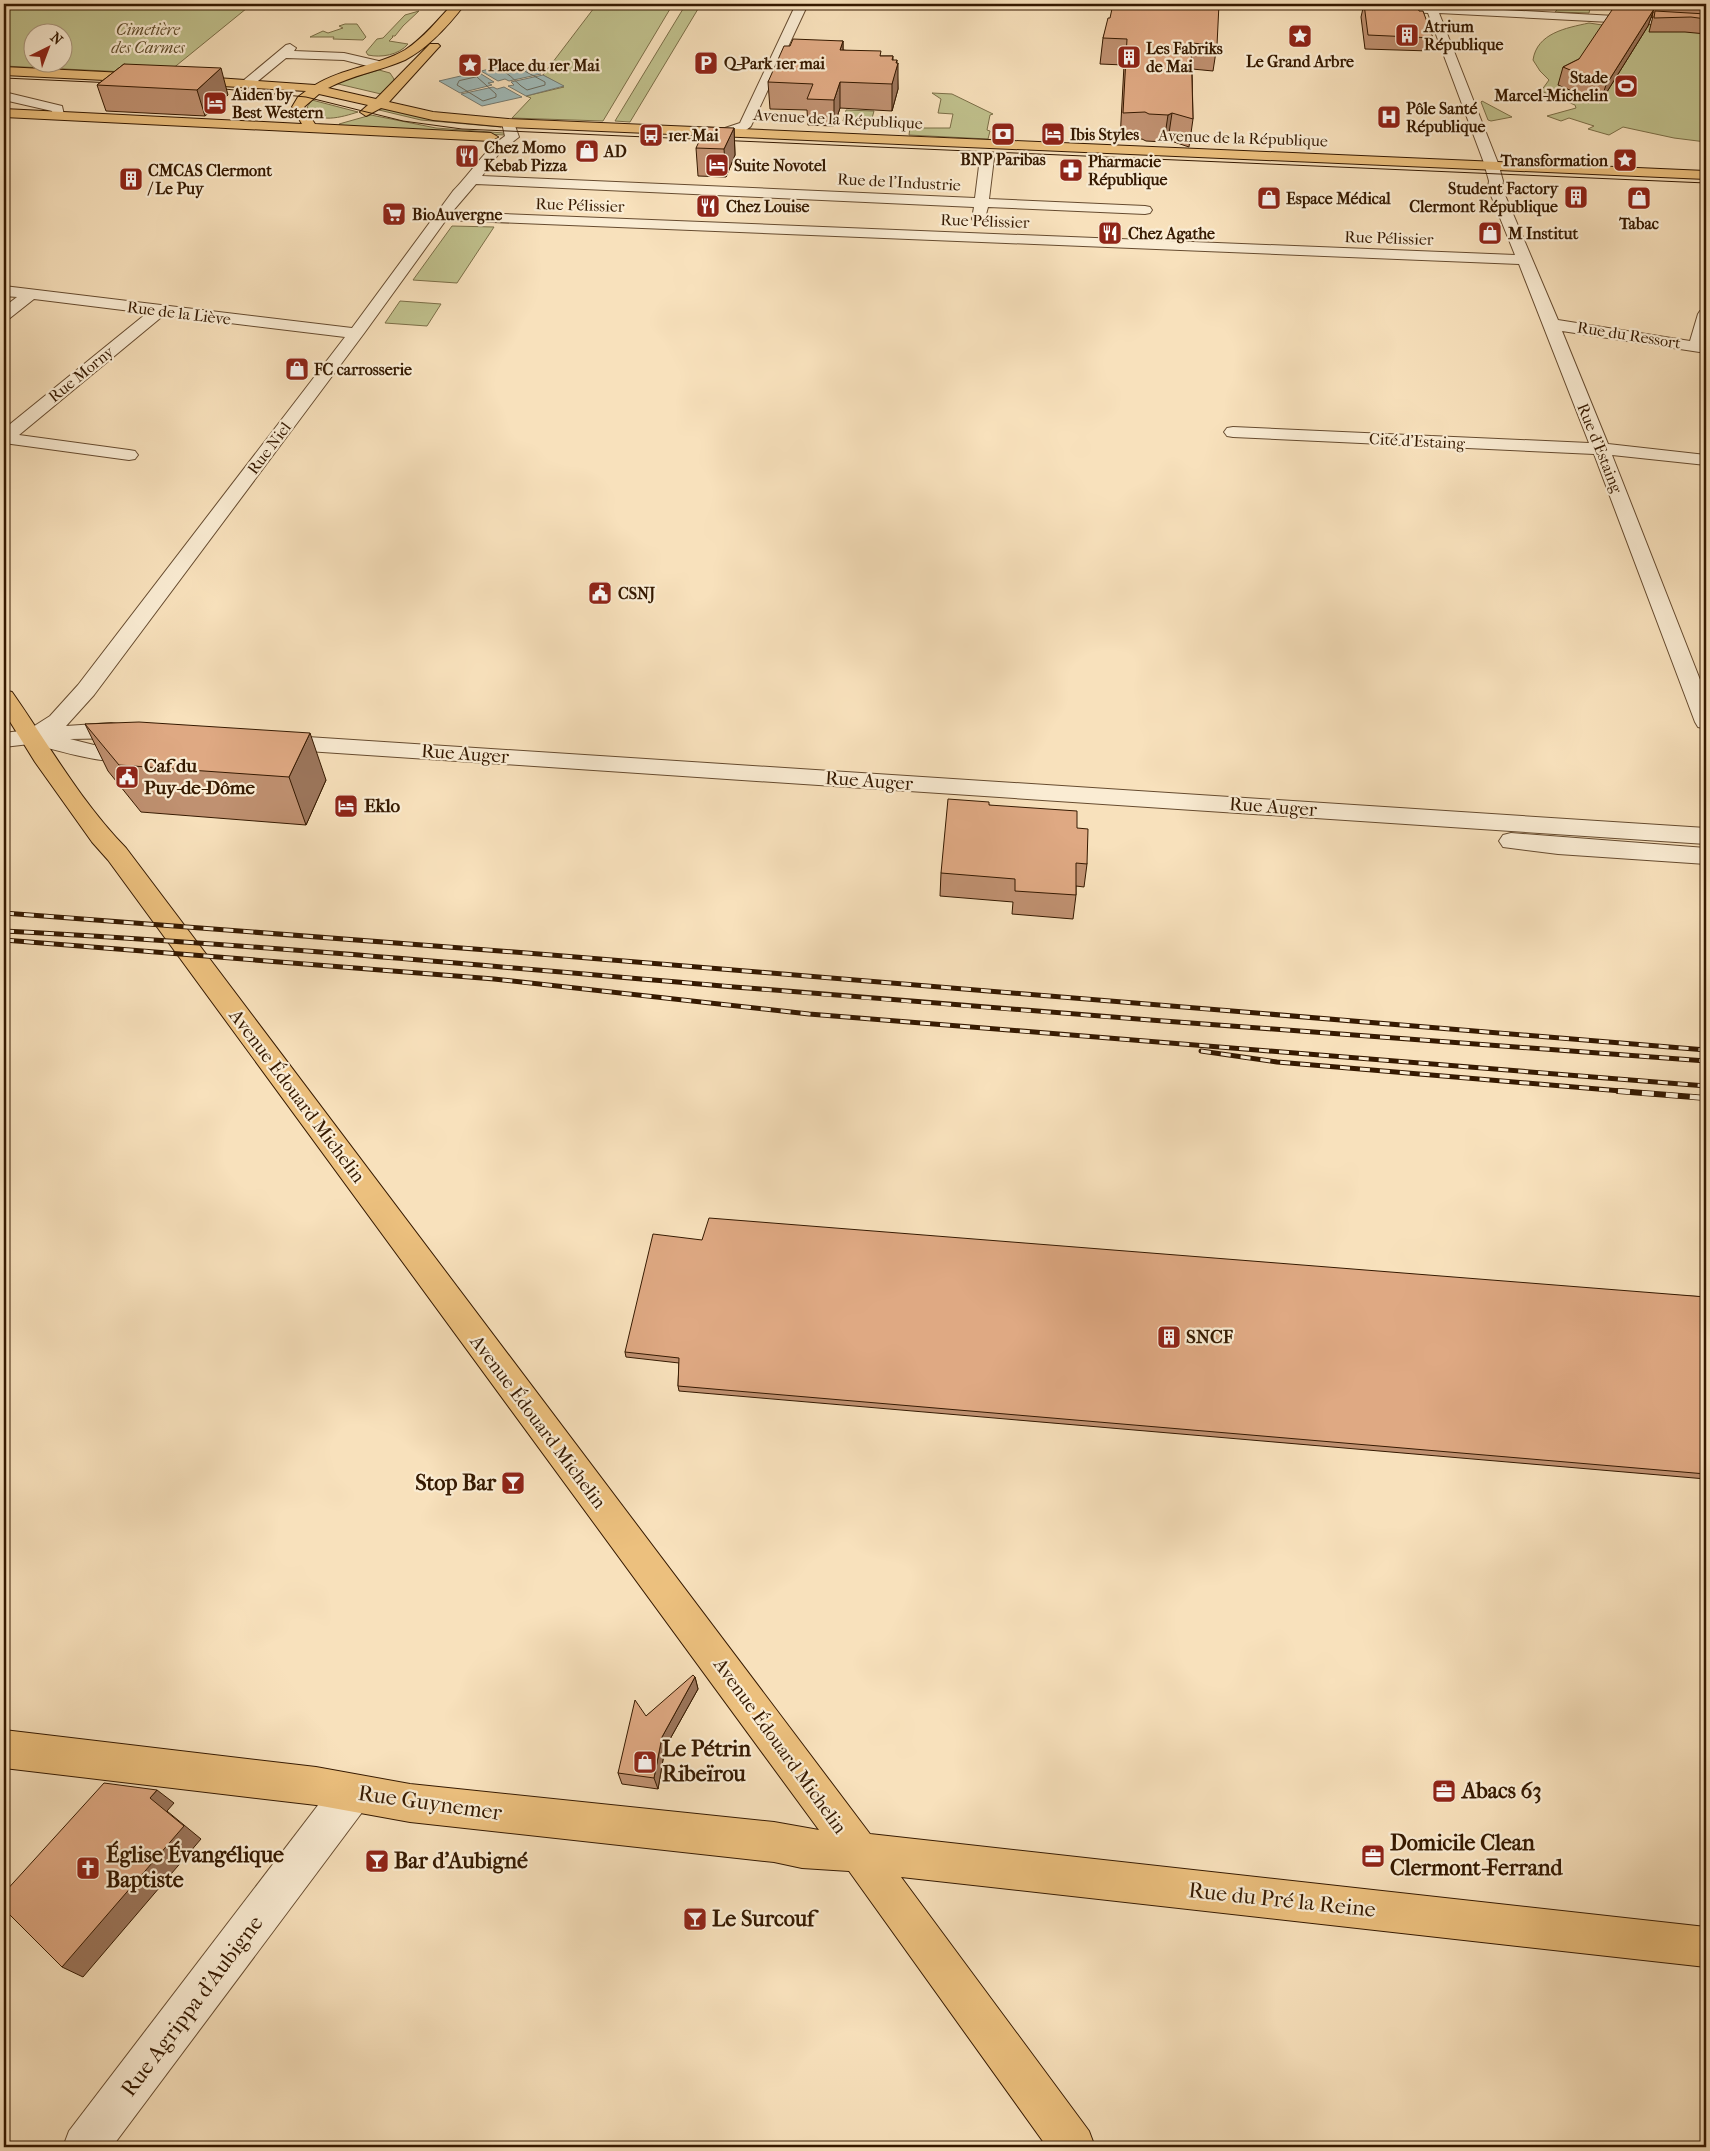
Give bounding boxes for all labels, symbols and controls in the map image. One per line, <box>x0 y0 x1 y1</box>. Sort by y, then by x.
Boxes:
place label: Atrium République <box>1423 17 1503 55</box>
park label: Cimetière des Carmes <box>111 20 186 57</box>
north arrow <box>22 22 72 72</box>
building icon: Atrium République <box>1394 22 1420 48</box>
place icon: Le Grand Arbre <box>1287 23 1313 49</box>
text: N <box>47 29 66 49</box>
place label: Les Fabriks de Mai <box>1146 39 1223 76</box>
building icon: Les Fabriks de Mai <box>1116 44 1142 70</box>
parking icon: Q-Park 1er mai <box>693 50 719 76</box>
place icon: Place du 1er Mai <box>457 52 483 78</box>
place label: Le Grand Arbre <box>1246 52 1354 71</box>
place label: Q-Park 1er mai <box>724 54 825 73</box>
place label: Place du 1er Mai <box>488 56 600 75</box>
place label: Stade Marcel-Michelin <box>1493 68 1609 105</box>
sports icon: Stade Marcel-Michelin <box>1613 73 1639 99</box>
place label: Aiden by Best Western <box>231 85 324 122</box>
hotel icon: Aiden by Best Western <box>202 90 228 116</box>
place label: Pôle Santé République <box>1406 99 1485 137</box>
hospital icon: Pôle Santé République <box>1376 104 1402 130</box>
street label: Avenue de la République <box>752 105 923 133</box>
bank icon: BNP Paribas <box>990 121 1016 147</box>
hotel icon: Ibis Styles <box>1040 121 1066 147</box>
bus stop icon: 1er Mai <box>638 122 664 148</box>
place label: Ibis Styles <box>1070 125 1139 145</box>
place label: 1er Mai <box>668 126 719 145</box>
street label: Avenue de la République <box>1157 126 1328 150</box>
place label: Chez Momo Kebab Pizza <box>484 138 567 175</box>
shop icon: AD <box>574 138 600 164</box>
place label: AD <box>603 142 627 161</box>
restaurant icon: Chez Momo Kebab Pizza <box>454 143 480 169</box>
place icon: Transformation <box>1612 147 1638 173</box>
place label: BNP Paribas <box>960 150 1046 169</box>
place label: Transformation <box>1500 151 1609 170</box>
hotel icon: Suite Novotel <box>704 152 730 178</box>
place label: Pharmacie République <box>1088 152 1167 190</box>
place label: Suite Novotel <box>734 156 827 175</box>
pharmacy icon: Pharmacie République <box>1058 157 1084 183</box>
place label: CMCAS Clermont / Le Puy <box>147 161 272 199</box>
building icon: CMCAS Clermont / Le Puy <box>118 166 144 192</box>
street label: Rue de l'Industrie <box>837 169 961 195</box>
place label: Student Factory Clermont République <box>1409 179 1559 217</box>
building icon: Student Factory Clermont République <box>1563 184 1589 210</box>
shop icon: Espace Médical <box>1256 185 1282 211</box>
shop icon: Tabac <box>1626 185 1652 211</box>
place label: Espace Médical <box>1286 189 1391 209</box>
restaurant icon: Chez Louise <box>695 193 721 219</box>
street label: Rue Pélissier <box>535 194 625 216</box>
place label: Chez Louise <box>726 197 809 216</box>
supermarket icon: BioAuvergne <box>381 201 407 227</box>
place label: BioAuvergne <box>412 205 502 225</box>
street label: Rue Pélissier <box>940 210 1030 232</box>
place label: Tabac <box>1618 214 1659 233</box>
restaurant icon: Chez Agathe <box>1097 220 1123 246</box>
shop icon: M Institut <box>1477 220 1503 246</box>
place label: Chez Agathe <box>1128 224 1215 244</box>
place label: M Institut <box>1507 224 1579 243</box>
street label: Rue Pélissier <box>1344 227 1434 249</box>
street label: Rue de la Liève <box>126 297 232 329</box>
street label: Rue du Ressort <box>1576 317 1682 353</box>
street label: Rue Morny <box>45 342 118 406</box>
shop icon: FC carrosserie <box>284 356 310 382</box>
place label: FC carrosserie <box>313 360 412 379</box>
street label: Rue d'Estaing <box>1573 400 1627 496</box>
street label: Rue Niel <box>243 418 295 478</box>
street label: Cité d'Estaing <box>1369 429 1466 453</box>
public building icon: CSNJ <box>587 580 613 606</box>
place label: CSNJ <box>618 584 655 604</box>
street label: Rue Auger <box>420 740 511 768</box>
place label: Caf du Puy-de-Dôme <box>144 755 255 799</box>
public building icon: Caf du Puy-de-Dôme <box>114 764 140 790</box>
street label: Rue Auger <box>824 767 915 795</box>
hotel icon: Eklo <box>333 793 359 819</box>
street label: Rue Auger <box>1228 793 1319 821</box>
place label: Eklo <box>364 795 400 817</box>
street label: Avenue Édouard Michelin <box>224 1004 369 1187</box>
building icon: SNCF <box>1156 1324 1182 1350</box>
place label: SNCF <box>1186 1326 1234 1348</box>
street label: Avenue Édouard Michelin <box>465 1330 610 1513</box>
place label: Stop Bar <box>415 1470 497 1496</box>
bar icon: Stop Bar <box>500 1470 526 1496</box>
street label: Avenue Édouard Michelin <box>708 1653 851 1838</box>
place label: Le Pétrin Ribeïrou <box>662 1736 751 1787</box>
shop icon: Le Pétrin Ribeïrou <box>632 1749 658 1775</box>
office icon: Abacs 63 <box>1431 1778 1457 1804</box>
place label: Abacs 63 <box>1460 1778 1541 1804</box>
street label: Rue Guynemer <box>356 1780 504 1826</box>
place label: Domicile Clean Clermont-Ferrand <box>1390 1830 1563 1881</box>
place label: Église Évangélique Baptiste <box>106 1840 284 1893</box>
office icon: Domicile Clean Clermont-Ferrand <box>1360 1843 1386 1869</box>
bar icon: Bar d'Aubigné <box>364 1848 390 1874</box>
place label: Bar d'Aubigné <box>394 1848 528 1874</box>
church icon: Église Évangélique Baptiste <box>75 1855 101 1881</box>
street label: Rue du Pré la Reine <box>1187 1877 1377 1923</box>
bar icon: Le Surcouf <box>682 1906 708 1932</box>
place label: Le Surcouf <box>712 1906 819 1932</box>
street label: Rue Agrippa d'Aubigne <box>116 1910 269 2102</box>

